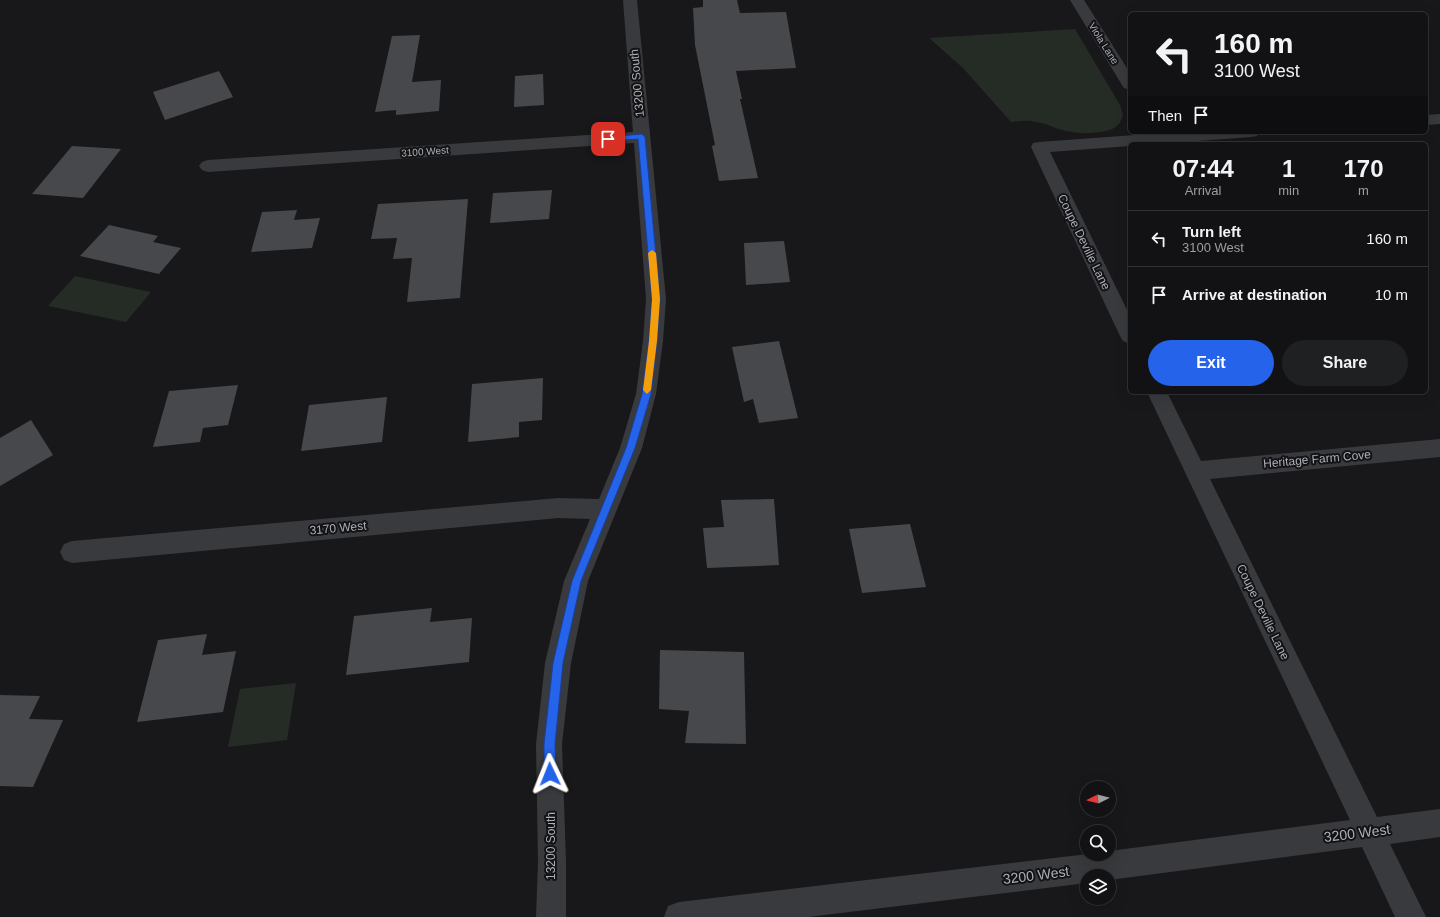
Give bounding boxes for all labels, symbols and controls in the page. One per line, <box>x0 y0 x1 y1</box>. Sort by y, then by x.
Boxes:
street label: Viola Lane <box>1086 20 1121 67</box>
icon: left <box>1148 28 1200 80</box>
text: 160 m <box>1214 28 1293 59</box>
street label: 13200 South <box>627 48 647 118</box>
text: 3100 West <box>1214 61 1300 81</box>
icon: arrive <box>1190 104 1212 126</box>
text: Then <box>1148 107 1182 124</box>
pin <box>591 122 625 156</box>
icon: arrive <box>597 128 619 150</box>
street label: 3100 West <box>401 144 449 159</box>
text: 07:44 <box>1172 155 1234 182</box>
text: 1 <box>1282 155 1295 182</box>
text: 170 <box>1344 155 1384 182</box>
text: Arrival <box>1185 183 1222 198</box>
text: min <box>1278 183 1299 198</box>
text: m <box>1358 183 1369 198</box>
street label: Coupe Deville Lane <box>1055 192 1113 292</box>
text: Turn left <box>1182 223 1241 240</box>
icon: left <box>1148 228 1170 250</box>
text: 160 m <box>1366 230 1408 247</box>
text: 3100 West <box>1182 240 1244 255</box>
icon: arrive <box>1148 284 1170 306</box>
text: Arrive at destination <box>1182 286 1327 303</box>
text: 10 m <box>1375 286 1408 303</box>
button: Exit <box>1148 340 1274 386</box>
button: Share <box>1282 340 1408 386</box>
street label: Heritage Farm Cove <box>1263 447 1372 471</box>
street label: 3170 West <box>309 518 368 537</box>
street label: Coupe Deville Lane <box>1234 562 1292 662</box>
position arrow <box>529 753 571 795</box>
north arrow <box>1080 781 1116 817</box>
map controls <box>1080 781 1116 905</box>
street label: 13200 South <box>544 812 558 880</box>
street label: 3200 West <box>1323 821 1391 845</box>
button: search <box>1080 825 1116 861</box>
street label: 3200 West <box>1002 863 1070 887</box>
button: layers <box>1080 869 1116 905</box>

